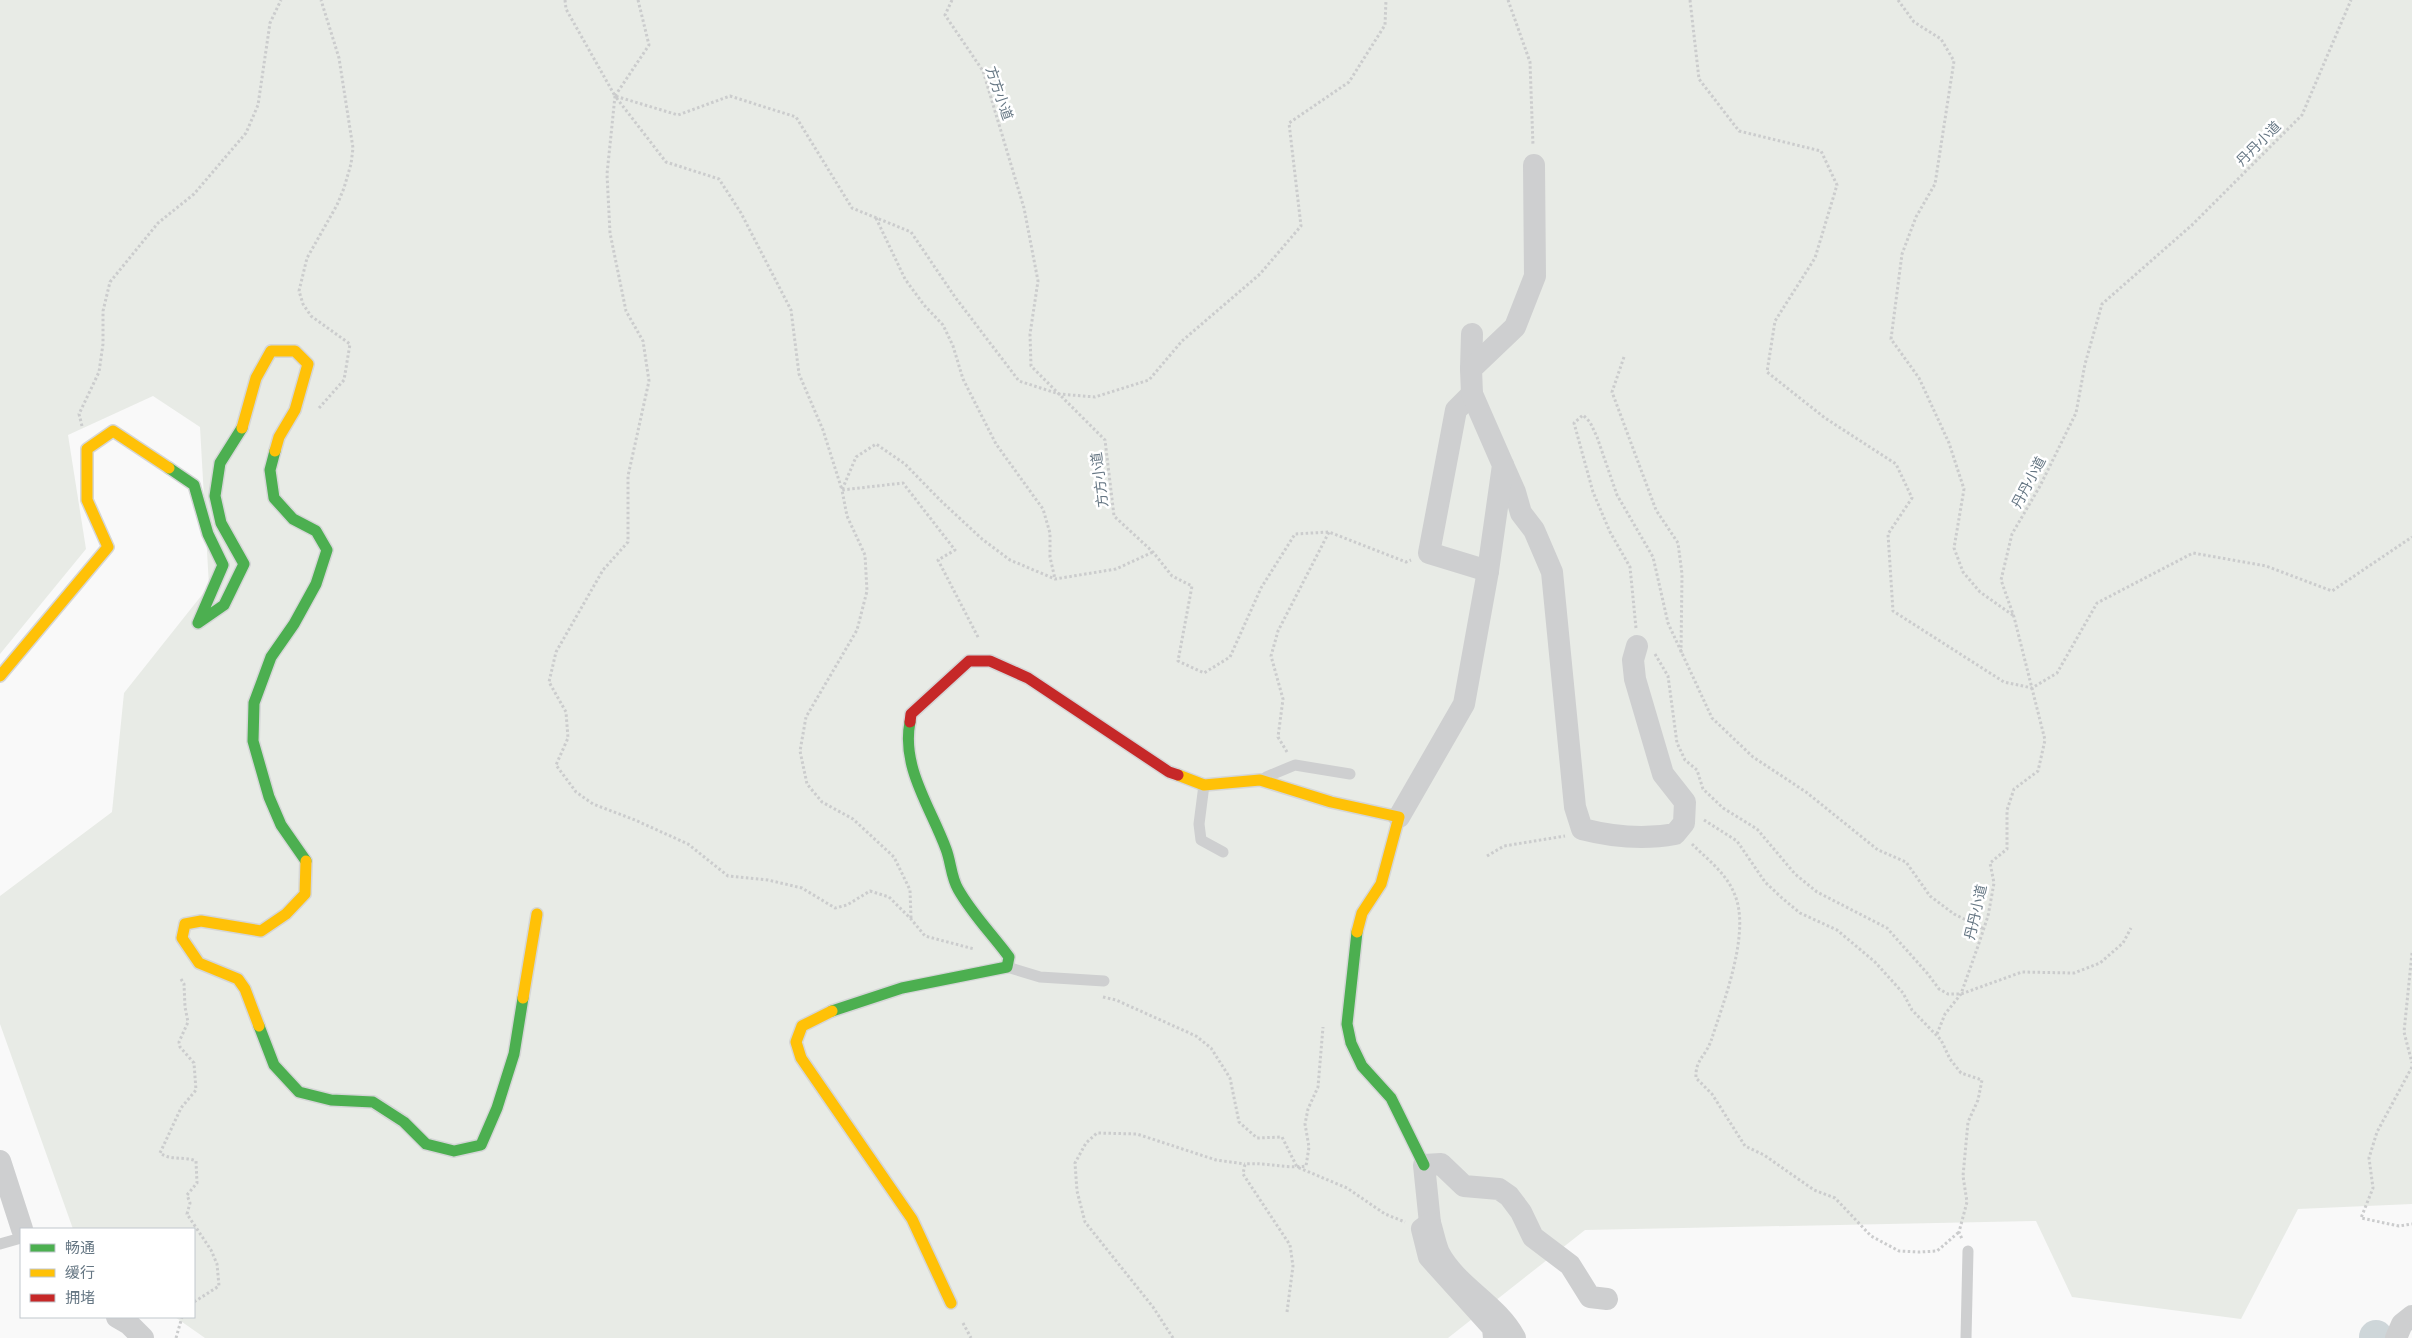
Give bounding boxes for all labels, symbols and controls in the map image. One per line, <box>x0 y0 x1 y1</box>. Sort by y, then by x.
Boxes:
street label: 方方小道 <box>983 64 1017 122</box>
street label: 丹丹小道 <box>2232 117 2284 169</box>
street label: 方方小道 <box>1087 451 1111 509</box>
street label: 丹丹小道 <box>2007 453 2049 511</box>
street label: 丹丹小道 <box>1960 883 1990 941</box>
legend <box>20 1228 195 1318</box>
text: 畅通 <box>65 1238 95 1256</box>
text: 缓行 <box>65 1263 95 1281</box>
text: 拥堵 <box>65 1288 95 1306</box>

